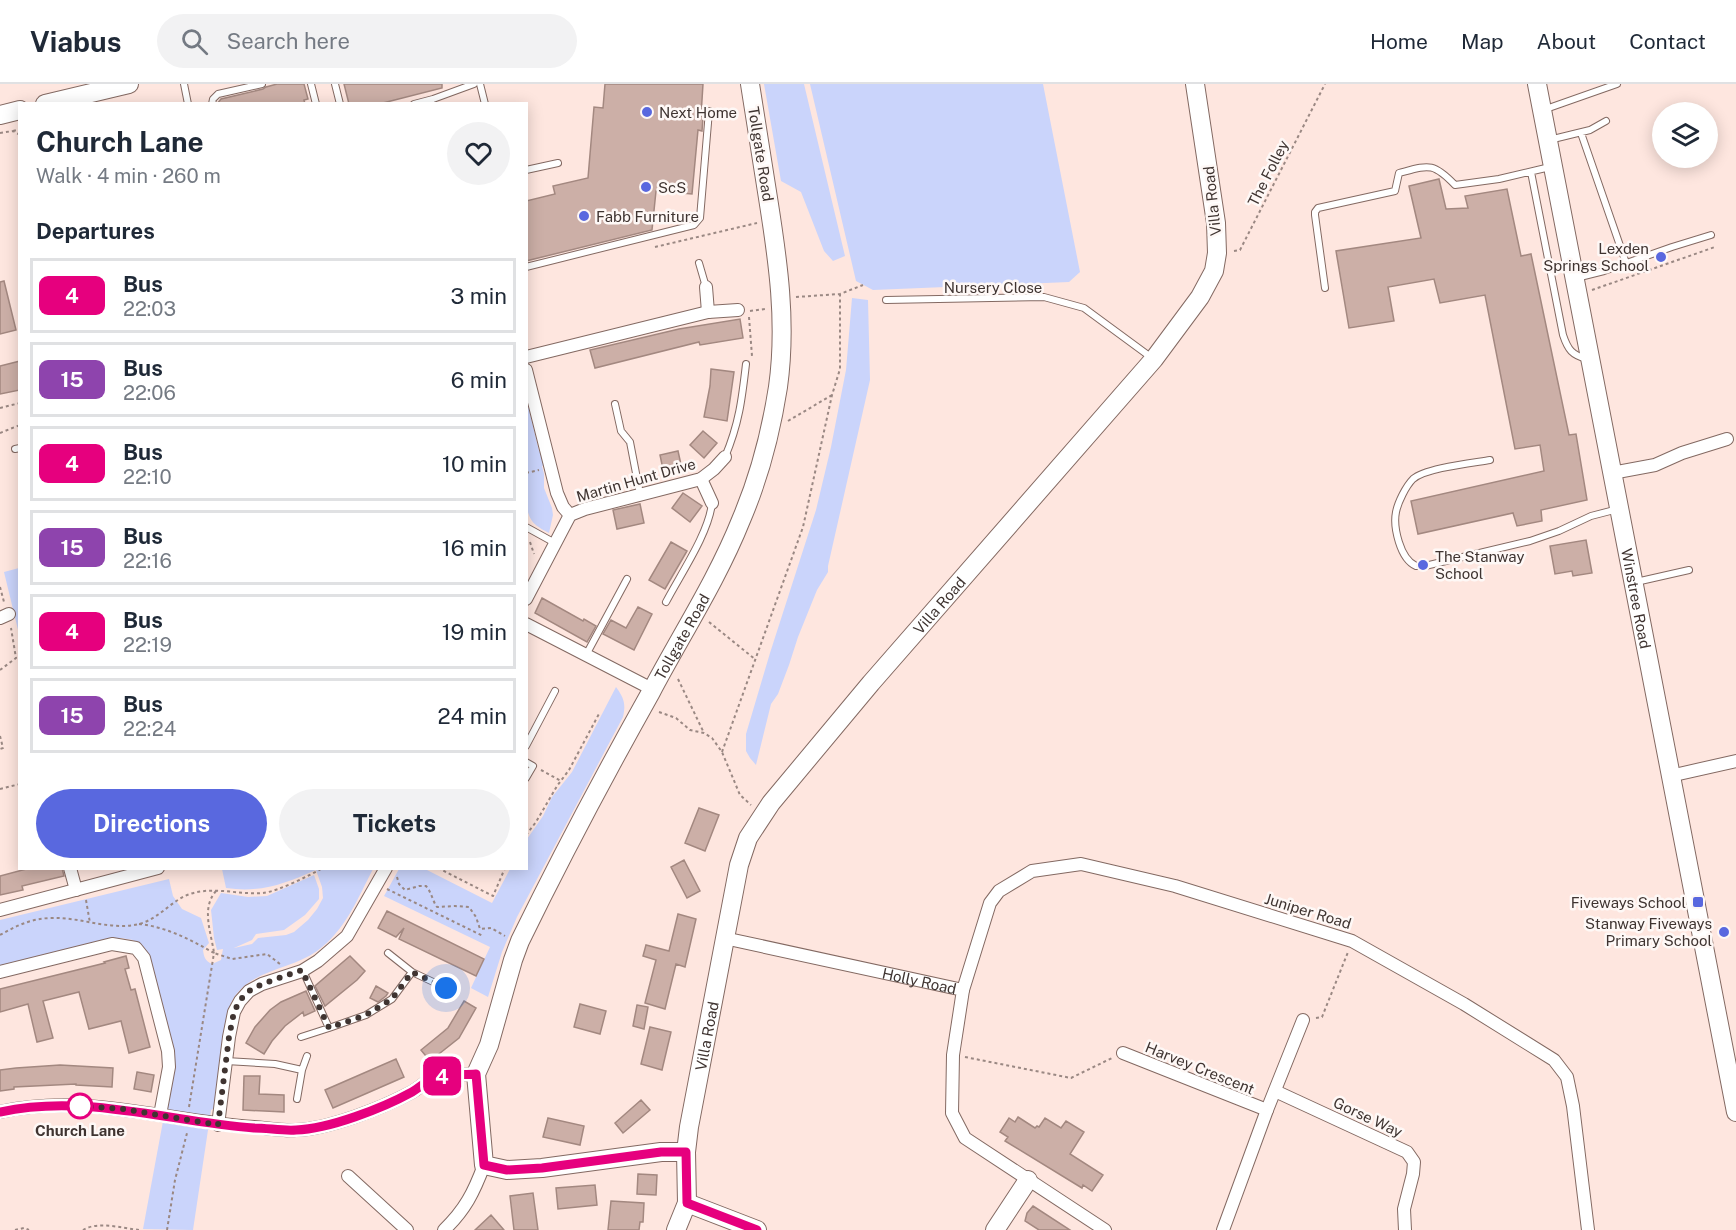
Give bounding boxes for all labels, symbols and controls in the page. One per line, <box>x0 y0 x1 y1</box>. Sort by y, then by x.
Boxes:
search box <box>157 14 577 68</box>
text: Viabus <box>30 25 121 58</box>
icon: search <box>178 25 211 58</box>
text: Search here <box>226 28 350 54</box>
text: Home <box>1370 29 1428 54</box>
text: Map <box>1461 29 1504 54</box>
text: About <box>1537 29 1596 54</box>
text: Contact <box>1629 29 1706 54</box>
map controls <box>1652 102 1718 168</box>
button: layers <box>1652 102 1718 168</box>
place label: Next Home <box>659 104 737 121</box>
marker: Next Home <box>640 105 654 119</box>
street label: Tollgate Road <box>745 105 777 203</box>
button: heart <box>447 122 510 185</box>
text: Church Lane <box>36 125 204 158</box>
street label: The Folley <box>1244 137 1292 209</box>
text: Walk · 4 min · 260 m <box>36 164 221 188</box>
street label: Villa Road <box>1200 165 1224 237</box>
place label: ScS <box>658 179 686 196</box>
marker: ScS <box>639 180 653 194</box>
place label: Fabb Furniture <box>596 208 699 225</box>
marker: Fabb Furniture <box>577 209 591 223</box>
text: Departures <box>36 218 155 244</box>
place label: Lexden Springs School <box>1543 240 1649 274</box>
marker: Lexden Springs School <box>1654 250 1668 264</box>
text: Bus <box>123 271 163 297</box>
street label: Nursery Close <box>944 279 1042 296</box>
text: 4 <box>65 283 79 308</box>
text: 3 min <box>450 283 507 309</box>
text: 22:03 <box>123 297 176 321</box>
text: Bus <box>123 355 163 381</box>
text: 15 <box>60 367 84 392</box>
text: 6 min <box>451 367 507 393</box>
text: 22:06 <box>123 381 176 405</box>
text: Bus <box>123 439 163 465</box>
text: 4 <box>65 451 79 476</box>
text: 10 min <box>442 451 507 477</box>
street label: Martin Hunt Drive <box>574 455 698 505</box>
text: 22:10 <box>123 465 172 489</box>
text: Bus <box>123 523 163 549</box>
text: 15 <box>60 535 84 560</box>
text: 16 min <box>442 535 507 561</box>
street label: Winstree Road <box>1619 547 1655 650</box>
place label: The Stanway School <box>1435 548 1524 582</box>
text: 22:16 <box>123 549 172 573</box>
marker: The Stanway School <box>1416 558 1430 572</box>
street label: Villa Road <box>910 573 969 637</box>
street label: Tollgate Road <box>651 591 712 683</box>
text: Bus <box>123 607 163 633</box>
text: 4 <box>65 619 79 644</box>
text: 19 min <box>442 619 507 645</box>
text: 22:19 <box>123 633 172 657</box>
text: Bus <box>123 691 163 717</box>
text: 15 <box>60 703 84 728</box>
text: 24 min <box>437 703 507 729</box>
text: 22:24 <box>123 717 176 741</box>
button: Directions <box>36 789 267 858</box>
button: Tickets <box>279 789 510 858</box>
street label: Juniper Road <box>1263 890 1353 932</box>
place label: Fiveways School <box>1571 894 1686 911</box>
marker: Fiveways School <box>1691 895 1705 909</box>
place label: Stanway Fiveways Primary School <box>1585 915 1712 949</box>
marker: Stanway Fiveways Primary School <box>1717 925 1731 939</box>
street label: Holly Road <box>881 964 958 997</box>
your location <box>431 973 461 1003</box>
street label: Villa Road <box>691 1000 721 1072</box>
street label: Harvey Crescent <box>1143 1038 1257 1098</box>
line badge: 4 <box>422 1056 462 1096</box>
text: 4 <box>435 1064 449 1089</box>
marker: Church Lane <box>67 1093 93 1119</box>
street label: Gorse Way <box>1331 1094 1405 1140</box>
place label: Church Lane <box>35 1122 125 1139</box>

